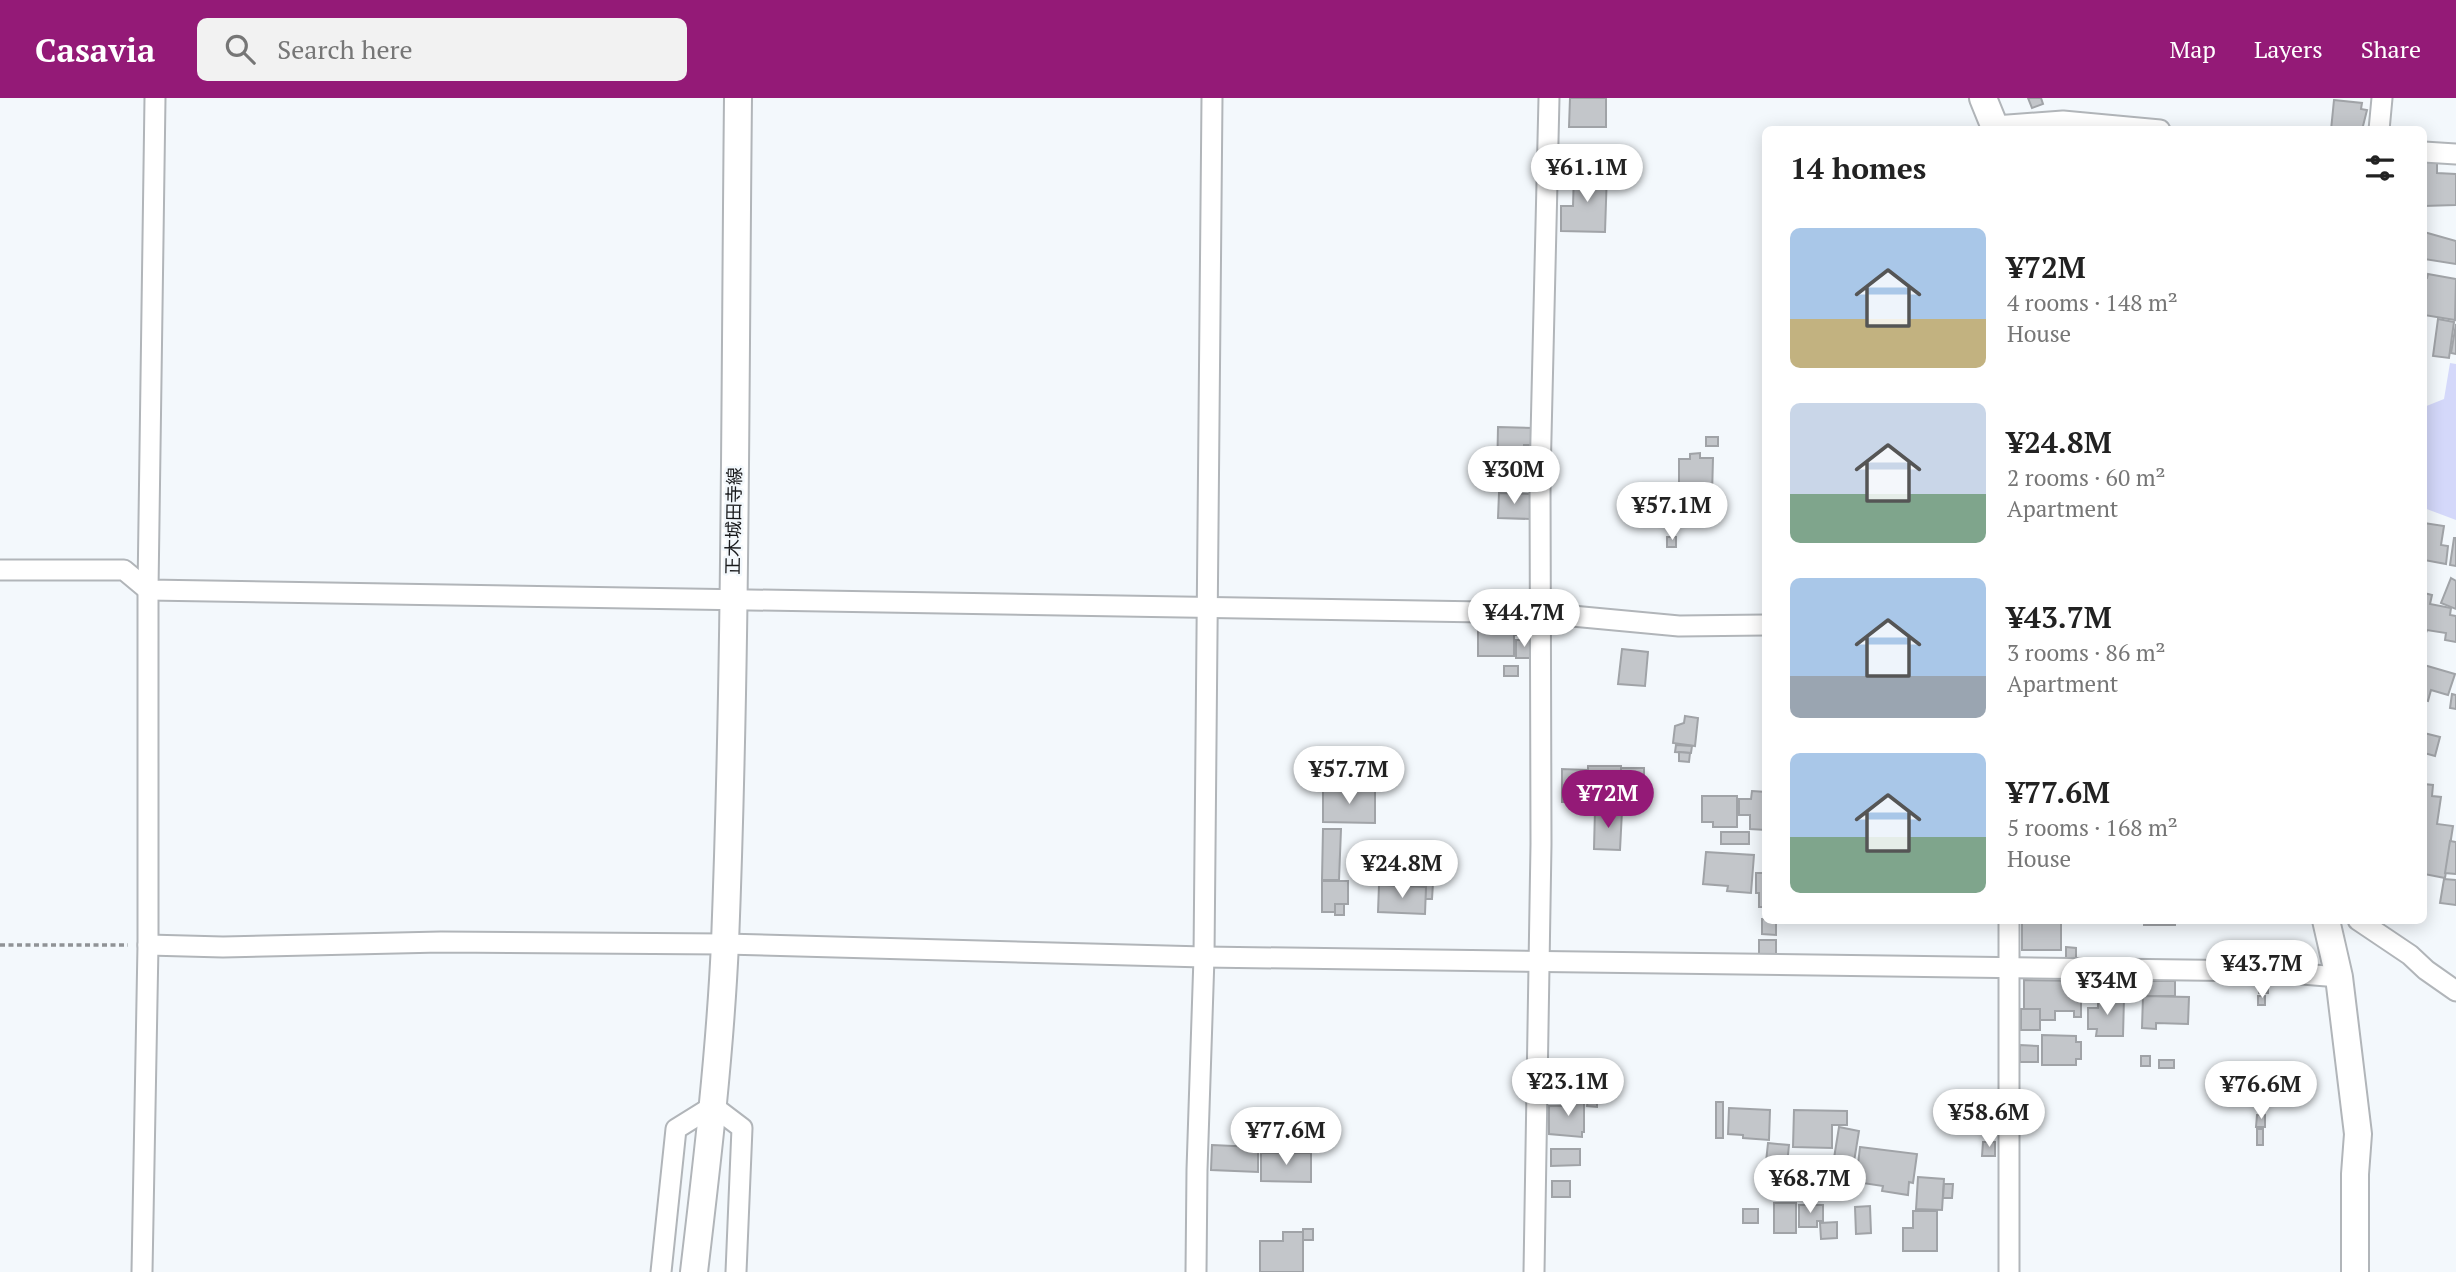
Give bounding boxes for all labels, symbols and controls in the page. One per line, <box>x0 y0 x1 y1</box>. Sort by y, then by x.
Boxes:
search box <box>197 18 687 81</box>
text: Casavia <box>35 28 155 71</box>
icon: search <box>221 30 259 68</box>
text: Search here <box>277 32 413 66</box>
text: Map <box>2169 33 2216 65</box>
text: Layers <box>2254 33 2323 65</box>
text: Share <box>2361 33 2421 65</box>
pin: ¥61.1M <box>1530 144 1644 204</box>
text: 14 homes <box>1790 148 1926 188</box>
icon: filters <box>2361 149 2399 187</box>
text: ¥61.1M <box>1547 151 1627 182</box>
text: ¥72M <box>2007 247 2086 287</box>
icon: home <box>1846 256 1930 340</box>
text: 4 rooms · 148 m² <box>2007 287 2178 318</box>
text: House <box>2007 318 2071 349</box>
text: ¥24.8M <box>2007 422 2112 462</box>
icon: home <box>1846 431 1930 515</box>
pin: ¥30M <box>1473 446 1555 506</box>
text: ¥30M <box>1484 453 1544 484</box>
text: 2 rooms · 60 m² <box>2007 462 2166 493</box>
street label: 正木城田寺線 <box>720 467 746 575</box>
pin: ¥57.1M <box>1615 482 1729 542</box>
text: ¥57.1M <box>1633 489 1711 520</box>
text: Apartment <box>2007 493 2118 524</box>
pin: ¥44.7M <box>1467 589 1581 649</box>
text: ¥44.7M <box>1484 596 1564 627</box>
text: ¥43.7M <box>2007 597 2112 637</box>
icon: home <box>1846 606 1930 690</box>
text: 3 rooms · 86 m² <box>2007 637 2166 668</box>
text: Apartment <box>2007 668 2118 699</box>
pin: ¥57.7M <box>1292 746 1406 806</box>
text: ¥57.7M <box>1310 753 1388 784</box>
pin: ¥72M <box>1567 770 1649 830</box>
text: ¥77.6M <box>2007 772 2110 812</box>
text: ¥72M <box>1578 777 1638 808</box>
icon: home <box>1846 781 1930 865</box>
text: 5 rooms · 168 m² <box>2007 812 2178 843</box>
pin: ¥24.8M <box>1345 840 1459 900</box>
text: House <box>2007 843 2071 874</box>
text: ¥24.8M <box>1362 847 1442 878</box>
pin: ¥43.7M <box>2205 940 2319 1000</box>
text: ¥43.7M <box>2222 947 2302 978</box>
pin: ¥34M <box>2066 958 2148 1017</box>
text: ¥34M <box>2077 964 2137 995</box>
pin: ¥23.1M <box>1511 1058 1625 1118</box>
pin: ¥76.6M <box>2204 1062 2318 1121</box>
text: ¥23.1M <box>1528 1065 1608 1096</box>
text: ¥76.6M <box>2221 1068 2301 1099</box>
pin: ¥58.6M <box>1932 1090 2046 1149</box>
text: ¥58.6M <box>1949 1096 2029 1127</box>
pin: ¥77.6M <box>1229 1108 1343 1167</box>
text: ¥77.6M <box>1247 1114 1325 1145</box>
pin: ¥68.7M <box>1753 1156 1867 1215</box>
text: ¥68.7M <box>1770 1162 1850 1193</box>

